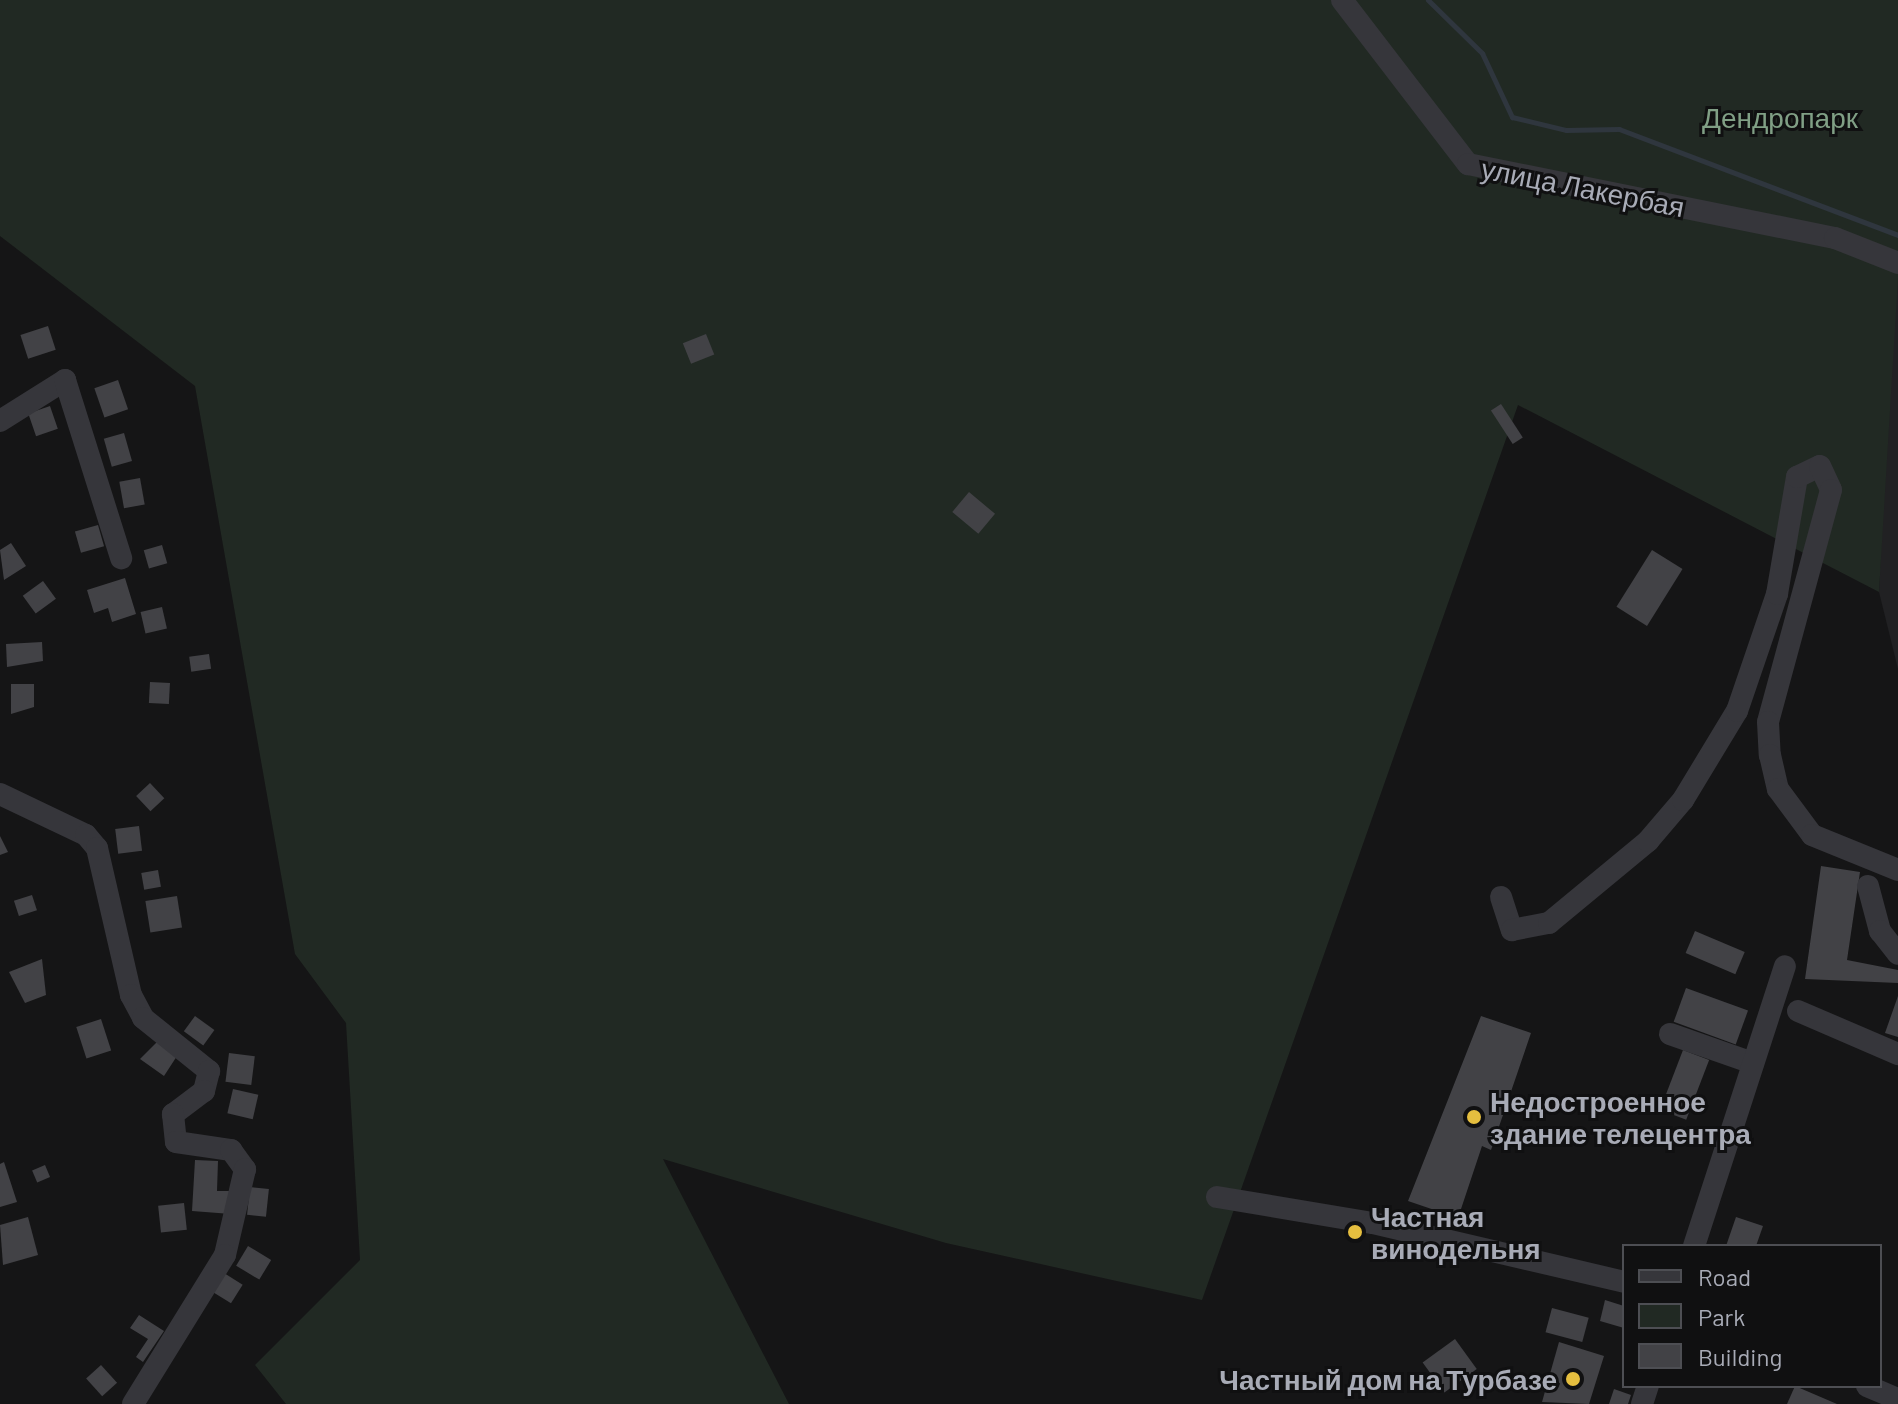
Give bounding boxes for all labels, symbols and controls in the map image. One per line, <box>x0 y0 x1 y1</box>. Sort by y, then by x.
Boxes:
park label: Дендропарк <box>1702 100 1858 134</box>
street label: улица Лакербая <box>1479 151 1687 223</box>
place label: Недостроенное здание телецентра <box>1490 1084 1751 1150</box>
marker: Недостроенное здание телецентра <box>1465 1108 1483 1126</box>
place label: Частная винодельня <box>1371 1199 1541 1265</box>
marker: Частная винодельня <box>1346 1223 1364 1241</box>
legend <box>1622 1244 1882 1388</box>
text: Road <box>1698 1262 1751 1291</box>
text: Park <box>1698 1302 1745 1331</box>
text: Building <box>1698 1342 1782 1371</box>
place label: Частный дом на Турбазе <box>1219 1362 1557 1396</box>
marker: Частный дом на Турбазе <box>1564 1370 1582 1388</box>

